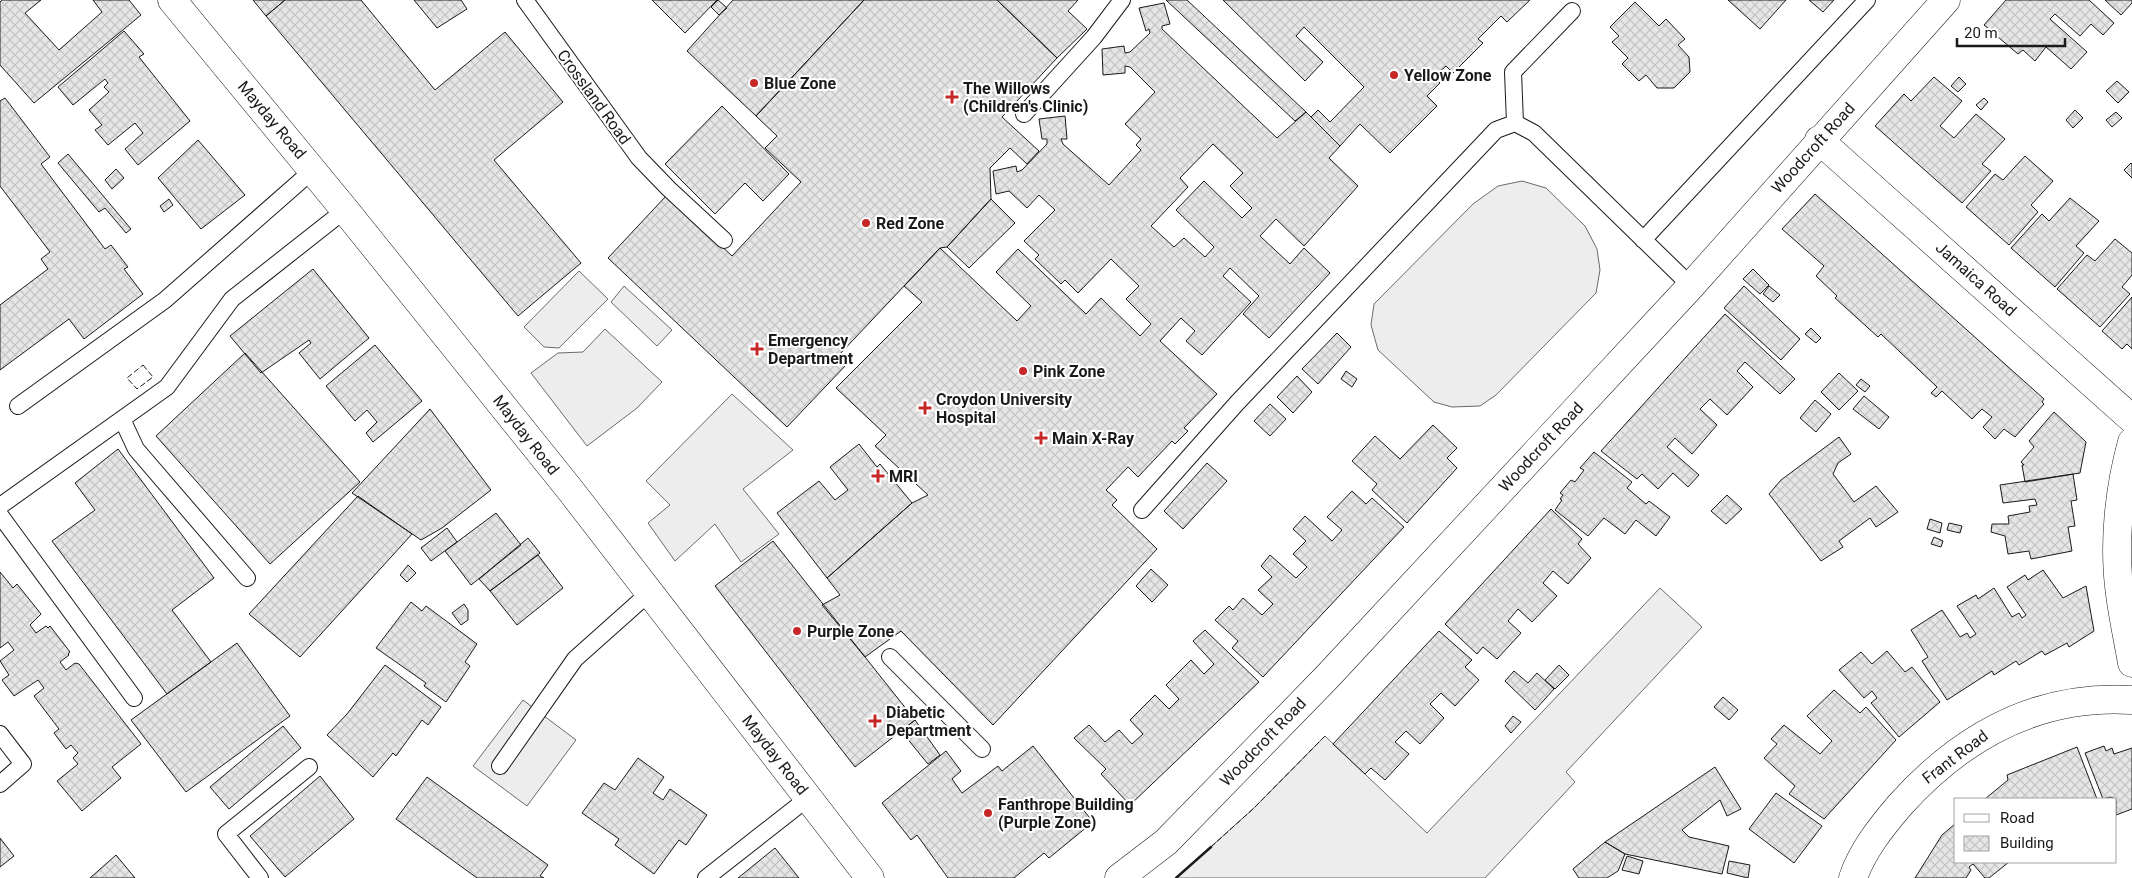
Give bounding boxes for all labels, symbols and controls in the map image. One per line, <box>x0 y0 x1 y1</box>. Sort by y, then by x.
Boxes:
scale bar <box>1957 15 2064 47</box>
text: 20 m <box>1964 24 1998 42</box>
street label: Crossland Road <box>553 46 635 148</box>
place label: Yellow Zone <box>1404 66 1492 85</box>
marker: Yellow Zone <box>1388 69 1400 81</box>
place label: Blue Zone <box>764 74 837 93</box>
street label: Mayday Road <box>234 77 310 163</box>
marker: Blue Zone <box>748 77 760 89</box>
place label: The Willows (Children's Clinic) <box>963 79 1088 116</box>
marker: The Willows (Children's Clinic) <box>945 90 959 104</box>
street label: Woodcroft Road <box>1767 99 1859 197</box>
place label: Red Zone <box>876 214 944 233</box>
marker: Red Zone <box>860 217 872 229</box>
street label: Jamaica Road <box>1932 238 2020 320</box>
place label: Emergency Department <box>768 331 854 368</box>
marker: Emergency Department <box>750 342 764 356</box>
place label: Pink Zone <box>1033 362 1106 381</box>
marker: Pink Zone <box>1017 365 1029 377</box>
place label: Croydon University Hospital <box>936 390 1073 427</box>
street label: Mayday Road <box>489 391 563 479</box>
street label: Woodcroft Road <box>1495 398 1587 496</box>
marker: Croydon University Hospital <box>918 401 932 415</box>
place label: Main X-Ray <box>1052 429 1135 448</box>
marker: Main X-Ray <box>1034 431 1048 445</box>
place label: MRI <box>889 467 918 486</box>
marker: MRI <box>871 469 885 483</box>
place label: Purple Zone <box>807 622 895 641</box>
marker: Purple Zone <box>791 625 803 637</box>
street label: Woodcroft Road <box>1216 694 1310 790</box>
place label: Diabetic Department <box>886 703 972 740</box>
street label: Mayday Road <box>738 711 812 799</box>
marker: Diabetic Department <box>868 714 882 728</box>
street label: Frant Road <box>1918 726 1992 788</box>
place label: Fanthrope Building (Purple Zone) <box>998 795 1134 832</box>
legend <box>1954 798 2117 863</box>
marker: Fanthrope Building (Purple Zone) <box>982 807 994 819</box>
text: Road <box>2000 809 2034 827</box>
text: Building <box>2000 834 2054 852</box>

